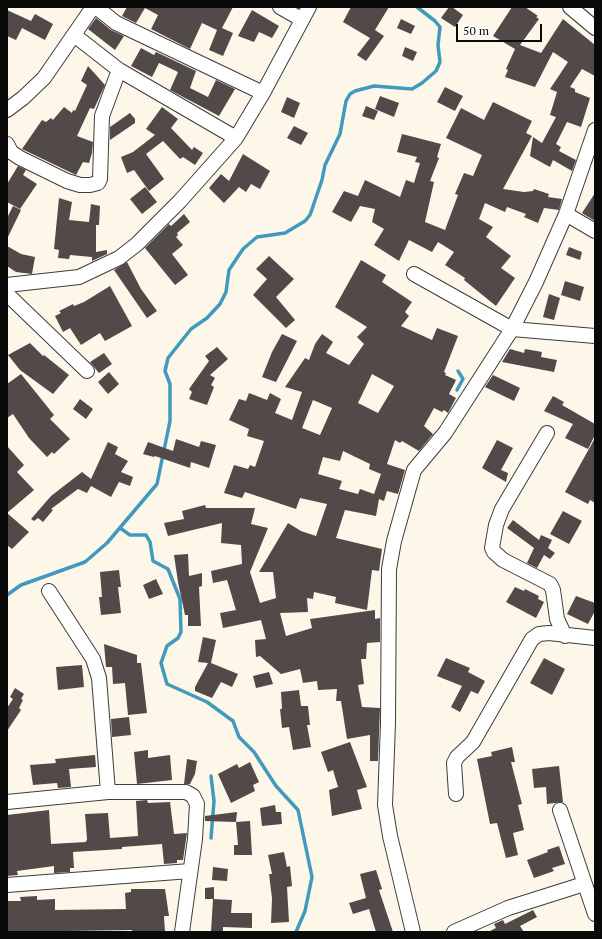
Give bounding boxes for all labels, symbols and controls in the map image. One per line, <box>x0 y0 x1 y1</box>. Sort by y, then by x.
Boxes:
scale bar <box>458 16 544 42</box>
text: 50 m <box>463 23 489 38</box>

